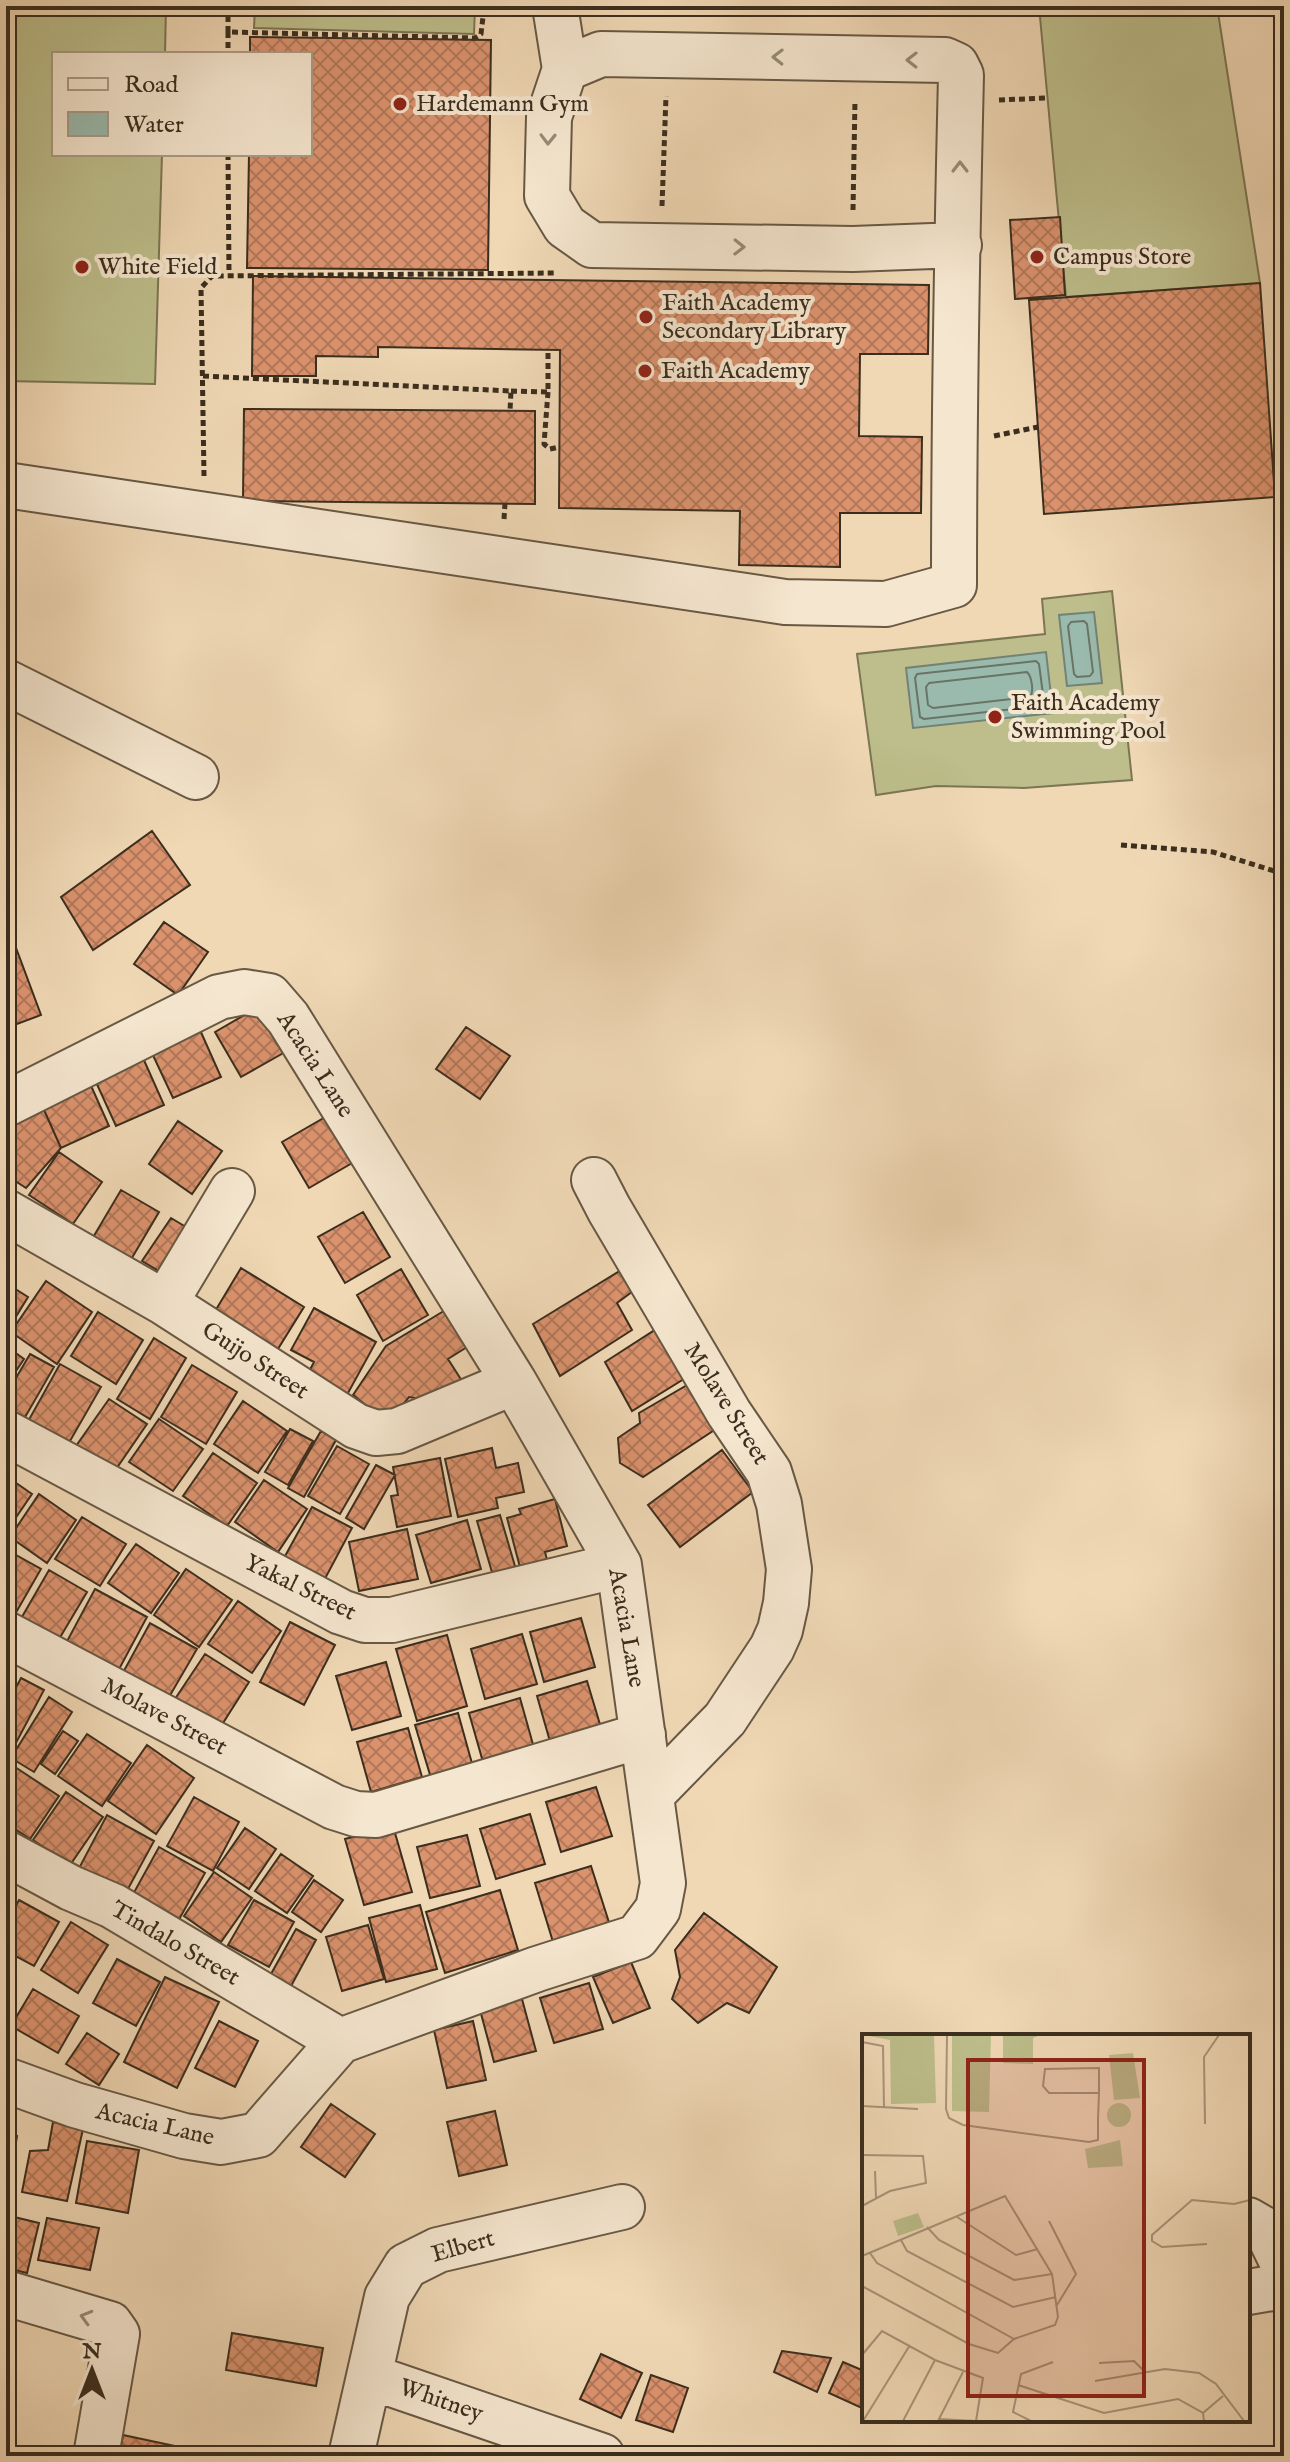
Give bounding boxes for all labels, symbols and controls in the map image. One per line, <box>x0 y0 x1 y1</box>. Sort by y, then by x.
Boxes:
one-way arrow <box>771 48 784 66</box>
one-way arrow <box>905 51 918 68</box>
legend <box>52 52 312 156</box>
text: Road <box>124 70 178 101</box>
place label: Hardemann Gym <box>416 89 589 120</box>
marker: Hardemann Gym <box>391 95 409 113</box>
text: Water <box>124 110 184 141</box>
one-way arrow <box>540 133 557 146</box>
one-way arrow <box>951 160 968 173</box>
one-way arrow <box>733 239 746 256</box>
place label: Campus Store <box>1053 242 1191 273</box>
marker: Campus Store <box>1028 248 1046 266</box>
place label: White Field <box>98 252 218 283</box>
marker: White Field <box>73 258 91 276</box>
place label: Faith Academy Secondary Library <box>662 288 846 347</box>
marker: Faith Academy Secondary Library <box>637 308 655 326</box>
place label: Faith Academy <box>661 356 810 387</box>
marker: Faith Academy <box>636 362 654 380</box>
place label: Faith Academy Swimming Pool <box>1011 688 1166 747</box>
marker: Faith Academy Swimming Pool <box>986 708 1004 726</box>
street label: Acacia Lane <box>269 1005 361 1124</box>
street label: Guijo Street <box>196 1315 314 1407</box>
street label: Molave Street <box>676 1337 776 1471</box>
street label: Yakal Street <box>239 1548 361 1628</box>
street label: Acacia Lane <box>600 1565 652 1690</box>
street label: Molave Street <box>96 1671 232 1763</box>
street label: Tindalo Street <box>105 1895 245 1993</box>
inset map <box>862 2034 1250 2422</box>
street label: Acacia Lane <box>92 2096 217 2154</box>
street label: Elbert <box>428 2223 498 2271</box>
one-way arrow <box>79 2310 93 2326</box>
north arrow <box>52 2330 132 2410</box>
text: N <box>81 2338 102 2366</box>
street label: Whitney <box>395 2372 487 2430</box>

